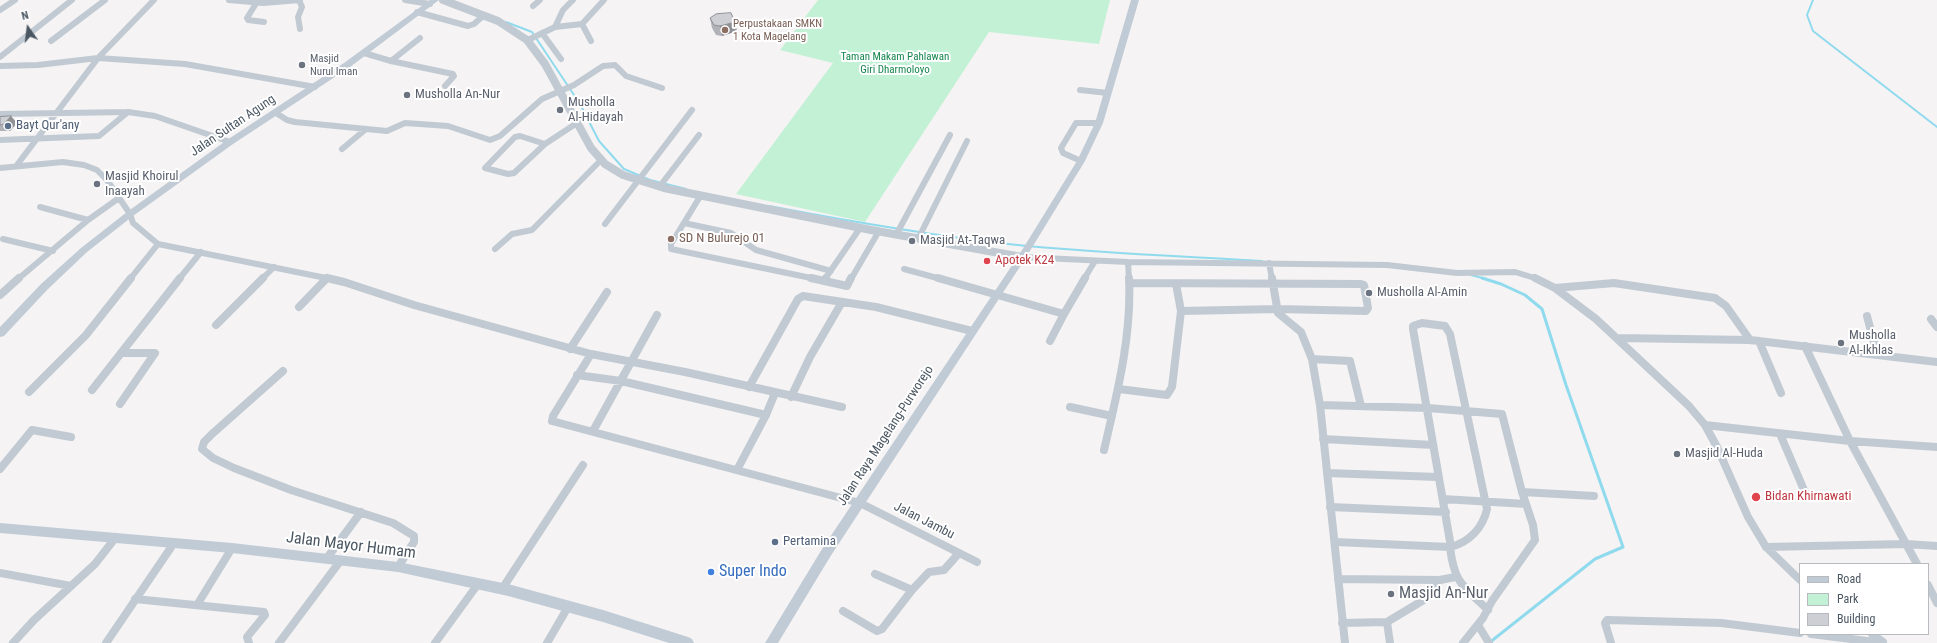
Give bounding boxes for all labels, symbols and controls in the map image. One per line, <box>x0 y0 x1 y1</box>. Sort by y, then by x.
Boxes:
north arrow <box>8 8 48 48</box>
text: N <box>20 9 30 23</box>
place label: Perpustakaan SMKN 1 Kota Magelang <box>733 17 822 43</box>
marker: Perpustakaan SMKN 1 Kota Magelang <box>720 25 730 35</box>
park label: Taman Makam Pahlawan Giri Dharmoloyo <box>841 50 949 76</box>
place label: Masjid Nurul Iman <box>310 52 357 78</box>
marker: Masjid Nurul Iman <box>297 60 307 70</box>
place label: Musholla An-Nur <box>415 87 500 103</box>
marker: Musholla An-Nur <box>402 90 412 100</box>
street label: Jalan Sultan Agung <box>187 92 279 160</box>
place label: Musholla Al-Hidayah <box>568 95 623 126</box>
marker: Musholla Al-Hidayah <box>555 105 565 115</box>
place label: Bayt Qur'any <box>16 118 80 134</box>
marker: Bayt Qur'any <box>3 121 13 131</box>
place label: Masjid Khoirul Inaayah <box>105 169 178 200</box>
marker: Masjid Khoirul Inaayah <box>92 179 102 189</box>
place label: SD N Bulurejo 01 <box>679 231 765 247</box>
place label: Masjid At-Taqwa <box>920 233 1005 249</box>
marker: SD N Bulurejo 01 <box>666 234 676 244</box>
marker: Masjid At-Taqwa <box>907 236 917 246</box>
place label: Apotek K24 <box>995 253 1054 269</box>
marker: Apotek K24 <box>982 256 992 266</box>
place label: Musholla Al-Amin <box>1377 285 1467 301</box>
marker: Musholla Al-Amin <box>1364 288 1374 298</box>
place label: Musholla Al-Ikhlas <box>1849 328 1896 359</box>
marker: Musholla Al-Ikhlas <box>1836 338 1846 348</box>
street label: Jalan Raya Magelang-Purworejo <box>835 363 937 509</box>
place label: Masjid Al-Huda <box>1685 446 1763 462</box>
marker: Masjid Al-Huda <box>1672 449 1682 459</box>
place label: Bidan Khirnawati <box>1765 489 1851 505</box>
marker: Bidan Khirnawati <box>1750 491 1762 503</box>
street label: Jalan Jambu <box>891 499 957 543</box>
street label: Jalan Mayor Humam <box>285 529 417 563</box>
place label: Pertamina <box>783 534 836 550</box>
marker: Pertamina <box>770 537 780 547</box>
place label: Super Indo <box>719 562 787 582</box>
legend <box>1799 563 1929 635</box>
marker: Super Indo <box>706 567 716 577</box>
text: Road <box>1837 572 1861 586</box>
place label: Masjid An-Nur <box>1399 584 1488 604</box>
marker: Masjid An-Nur <box>1386 589 1396 599</box>
text: Park <box>1837 592 1858 606</box>
text: Building <box>1837 612 1875 626</box>

